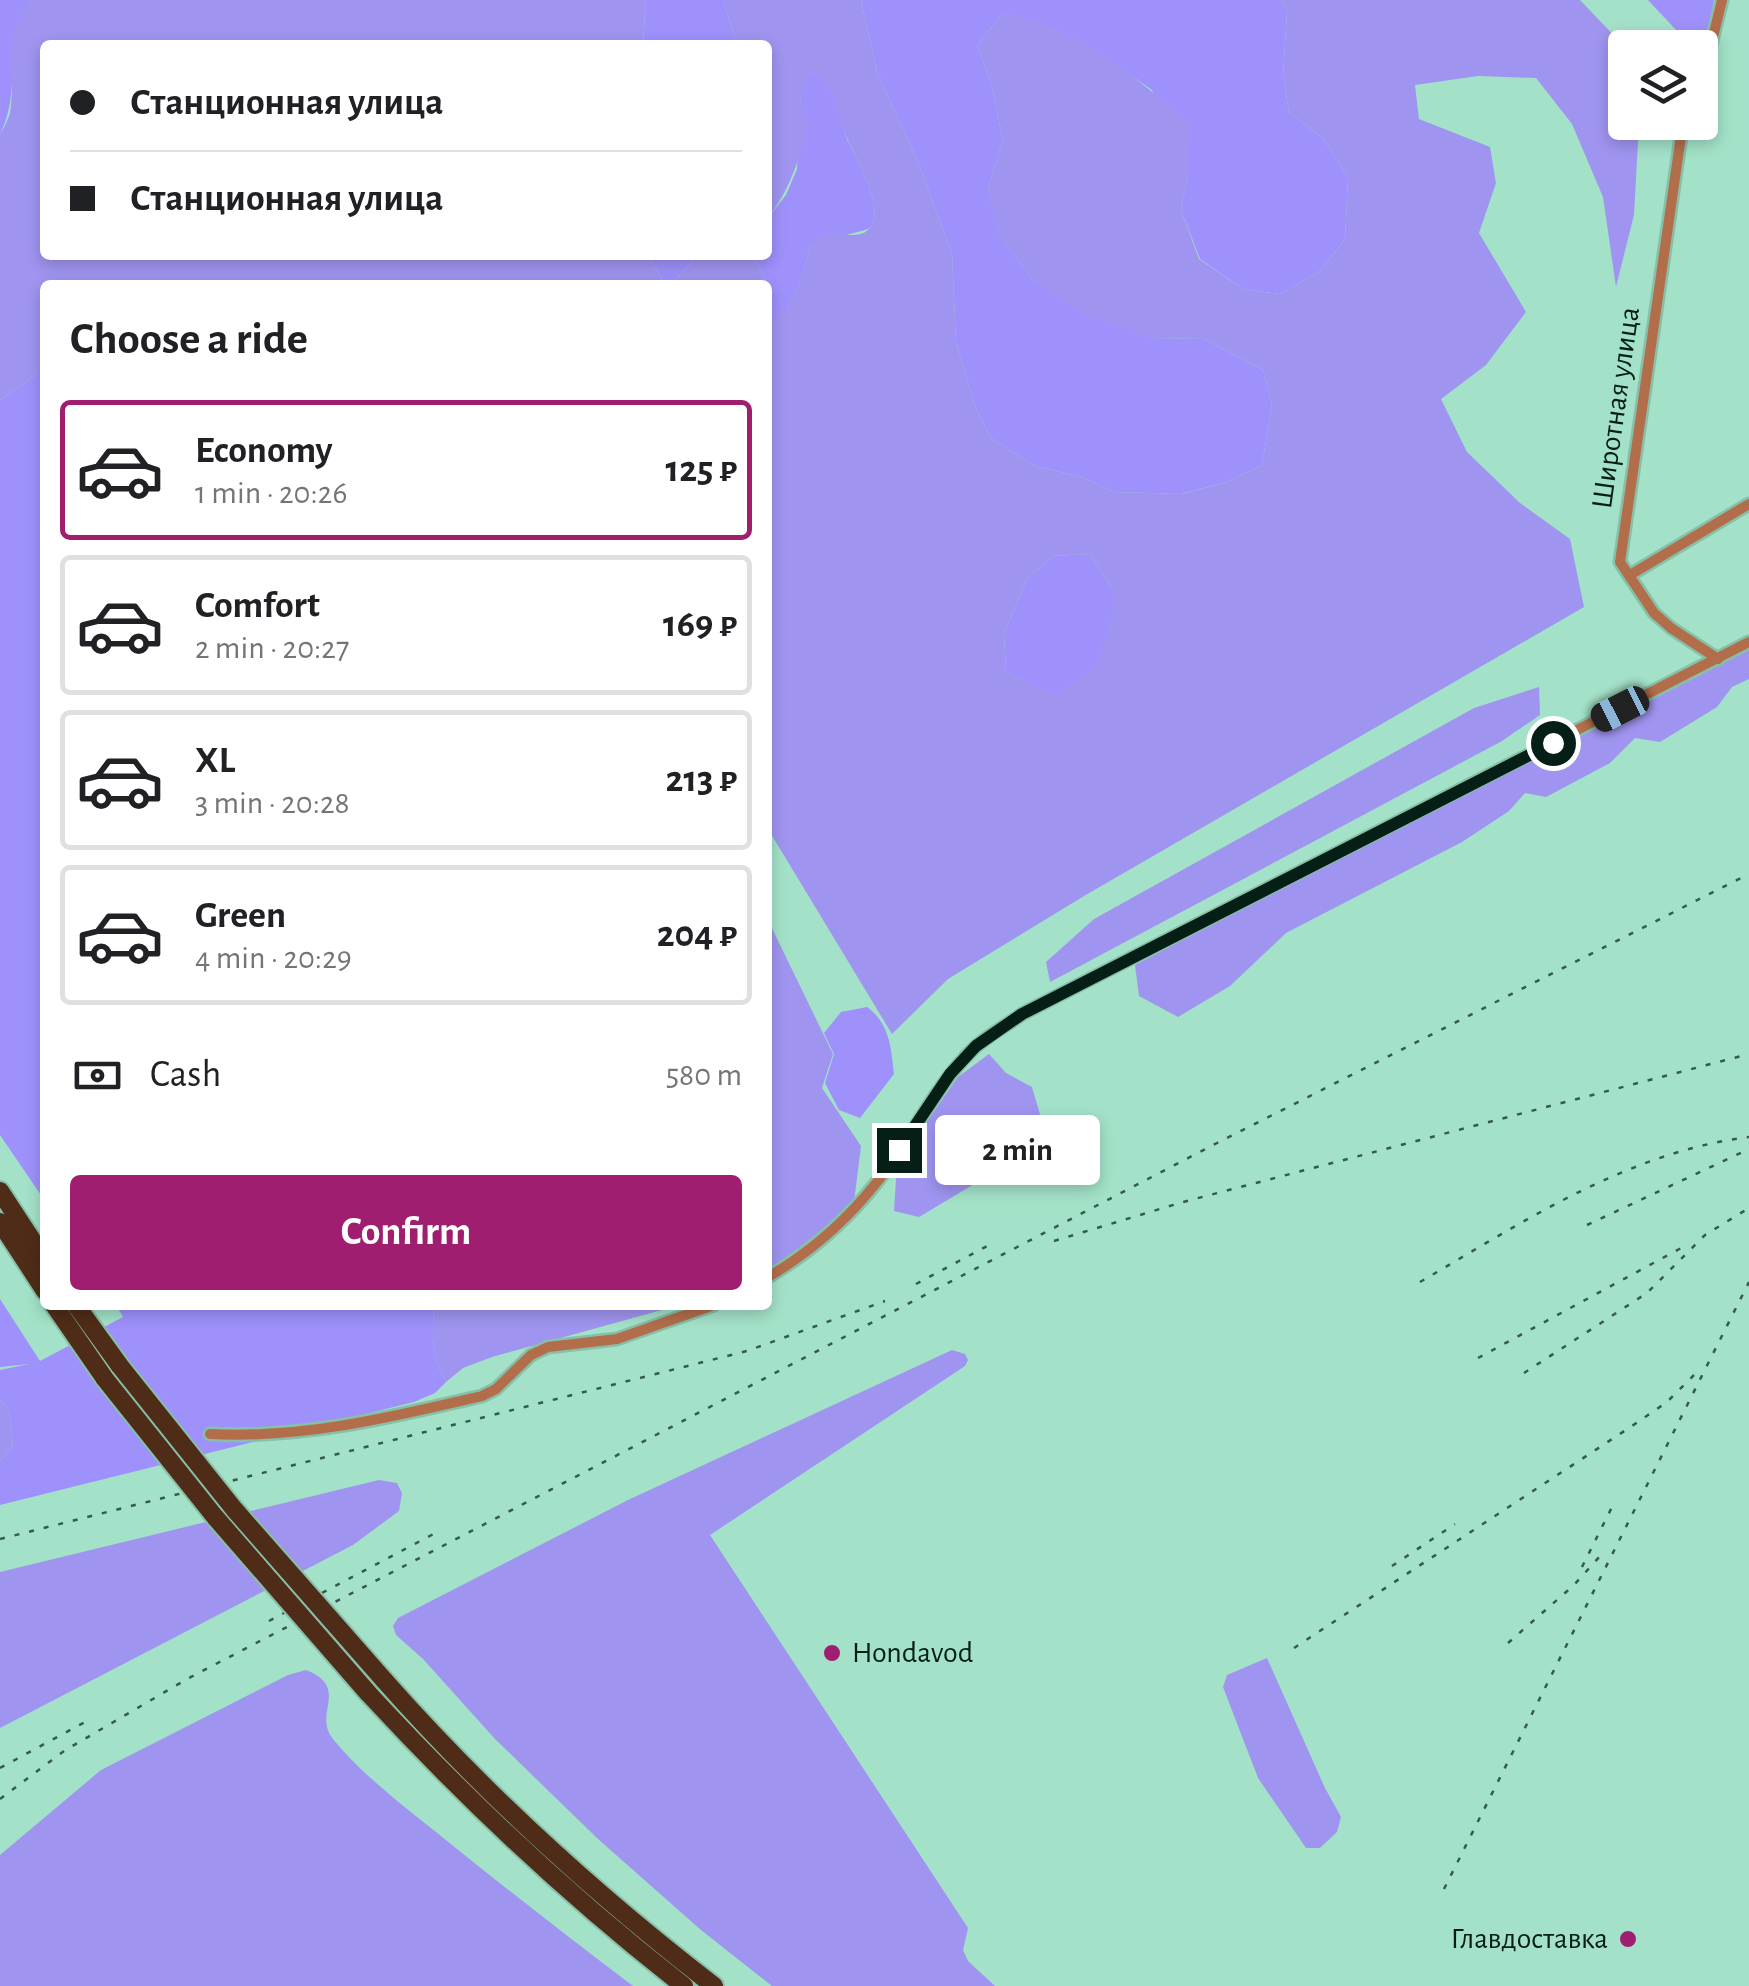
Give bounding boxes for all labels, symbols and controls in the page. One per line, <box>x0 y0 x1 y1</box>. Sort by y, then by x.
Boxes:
map controls <box>1608 30 1718 140</box>
button: layers <box>1608 30 1718 140</box>
text: Станционная улица <box>130 84 443 122</box>
text: Станционная улица <box>130 180 443 218</box>
street label: Широтная улица <box>1587 305 1645 511</box>
text: Choose a ride <box>70 317 308 362</box>
icon: car <box>75 425 165 515</box>
text: Economy <box>195 432 333 470</box>
text: 125 ₽ <box>665 451 737 489</box>
text: 1 min · 20:26 <box>195 477 347 509</box>
icon: car <box>75 580 165 670</box>
text: Comfort <box>195 587 320 625</box>
text: 169 ₽ <box>663 606 737 644</box>
text: 2 min · 20:27 <box>195 632 349 664</box>
car <box>1586 682 1654 736</box>
route start <box>1531 721 1576 766</box>
icon: car <box>75 735 165 825</box>
text: XL <box>195 742 235 780</box>
text: 213 ₽ <box>666 761 737 799</box>
text: 3 min · 20:28 <box>195 787 350 819</box>
icon: car <box>75 890 165 980</box>
text: Green <box>195 897 286 935</box>
text: 204 ₽ <box>657 916 737 954</box>
text: 4 min · 20:29 <box>195 942 352 974</box>
icon: cash <box>70 1048 125 1103</box>
text: Cash <box>150 1056 221 1094</box>
text: 580 m <box>666 1059 742 1091</box>
callout: 2 min <box>934 1115 1099 1185</box>
route end <box>877 1128 922 1173</box>
text: 2 min <box>982 1134 1053 1166</box>
button: Confirm <box>70 1175 742 1290</box>
place label: Hondavod <box>852 1638 973 1668</box>
marker: Hondavod <box>821 1642 843 1664</box>
place label: Главдоставка <box>1450 1924 1608 1954</box>
marker: Главдоставка <box>1617 1928 1639 1950</box>

